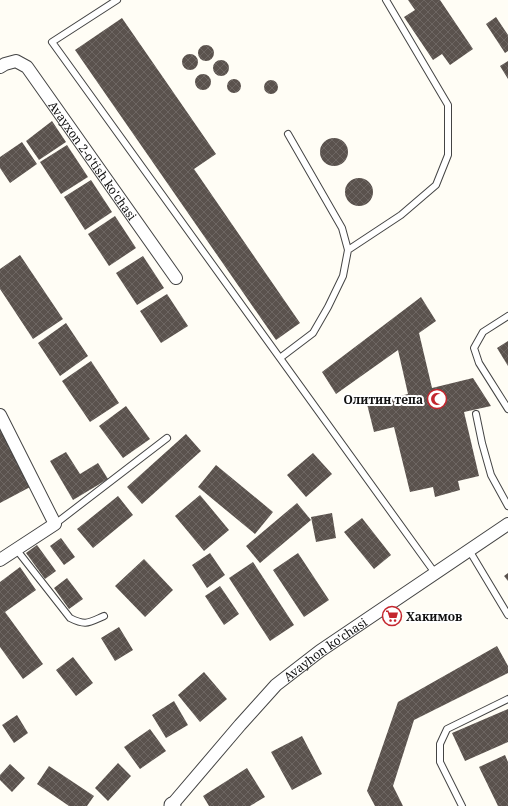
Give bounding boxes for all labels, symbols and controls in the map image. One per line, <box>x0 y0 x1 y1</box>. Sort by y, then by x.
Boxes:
street label: Avayxon 2-o'tish ko'chasi <box>45 97 141 224</box>
mosque icon: Олитин тепа <box>426 388 448 410</box>
place label: Олитин тепа <box>344 391 423 408</box>
supermarket icon: Хакимов <box>381 605 403 627</box>
place label: Хакимов <box>406 608 462 625</box>
street label: Avayhon ko'chasi <box>280 613 370 685</box>

